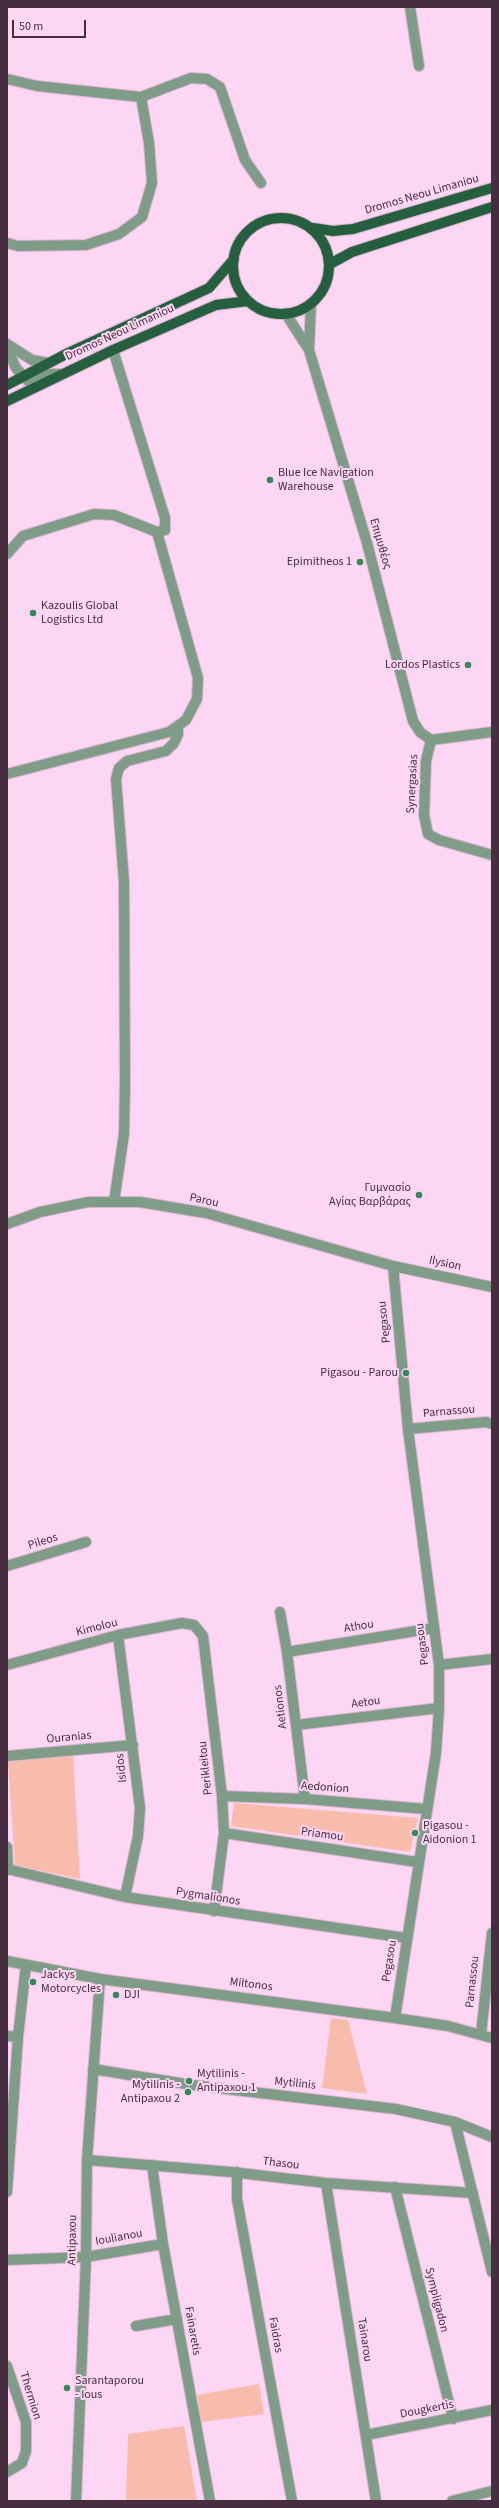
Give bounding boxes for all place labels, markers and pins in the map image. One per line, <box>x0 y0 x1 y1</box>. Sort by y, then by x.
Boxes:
place label: Blue Ice Navigation Warehouse <box>278 466 374 494</box>
marker: Blue Ice Navigation Warehouse <box>265 475 275 485</box>
place label: Epimitheos 1 <box>287 555 352 569</box>
marker: Epimitheos 1 <box>355 557 365 567</box>
place label: Kazoulis Global Logistics Ltd <box>41 599 118 627</box>
marker: Kazoulis Global Logistics Ltd <box>28 608 38 618</box>
place label: Lordos Plastics <box>385 658 460 672</box>
marker: Lordos Plastics <box>463 660 473 670</box>
place label: Γυμνασίο Αγίας Βαρβάρας <box>329 1181 411 1209</box>
marker: Γυμνασίο Αγίας Βαρβάρας <box>414 1190 424 1200</box>
place label: Pigasou - Parou <box>320 1366 398 1380</box>
marker: Pigasou - Parou <box>401 1368 411 1378</box>
place label: Pigasou - Aidonion 1 <box>423 1819 477 1847</box>
marker: Pigasou - Aidonion 1 <box>410 1828 420 1838</box>
place label: Jackys Motorcycles <box>41 1968 101 1996</box>
marker: Jackys Motorcycles <box>28 1977 38 1987</box>
place label: DJI <box>124 1988 140 2002</box>
marker: DJI <box>111 1990 121 2000</box>
place label: Mytilinis - Antipaxou 1 <box>197 2067 256 2095</box>
marker: Mytilinis - Antipaxou 1 <box>184 2076 194 2086</box>
place label: Mytilinis - Antipaxou 2 <box>121 2078 180 2106</box>
marker: Mytilinis - Antipaxou 2 <box>183 2087 193 2097</box>
place label: Sarantaporou - Ious <box>75 2374 144 2402</box>
marker: Sarantaporou - Ious <box>62 2383 72 2393</box>

